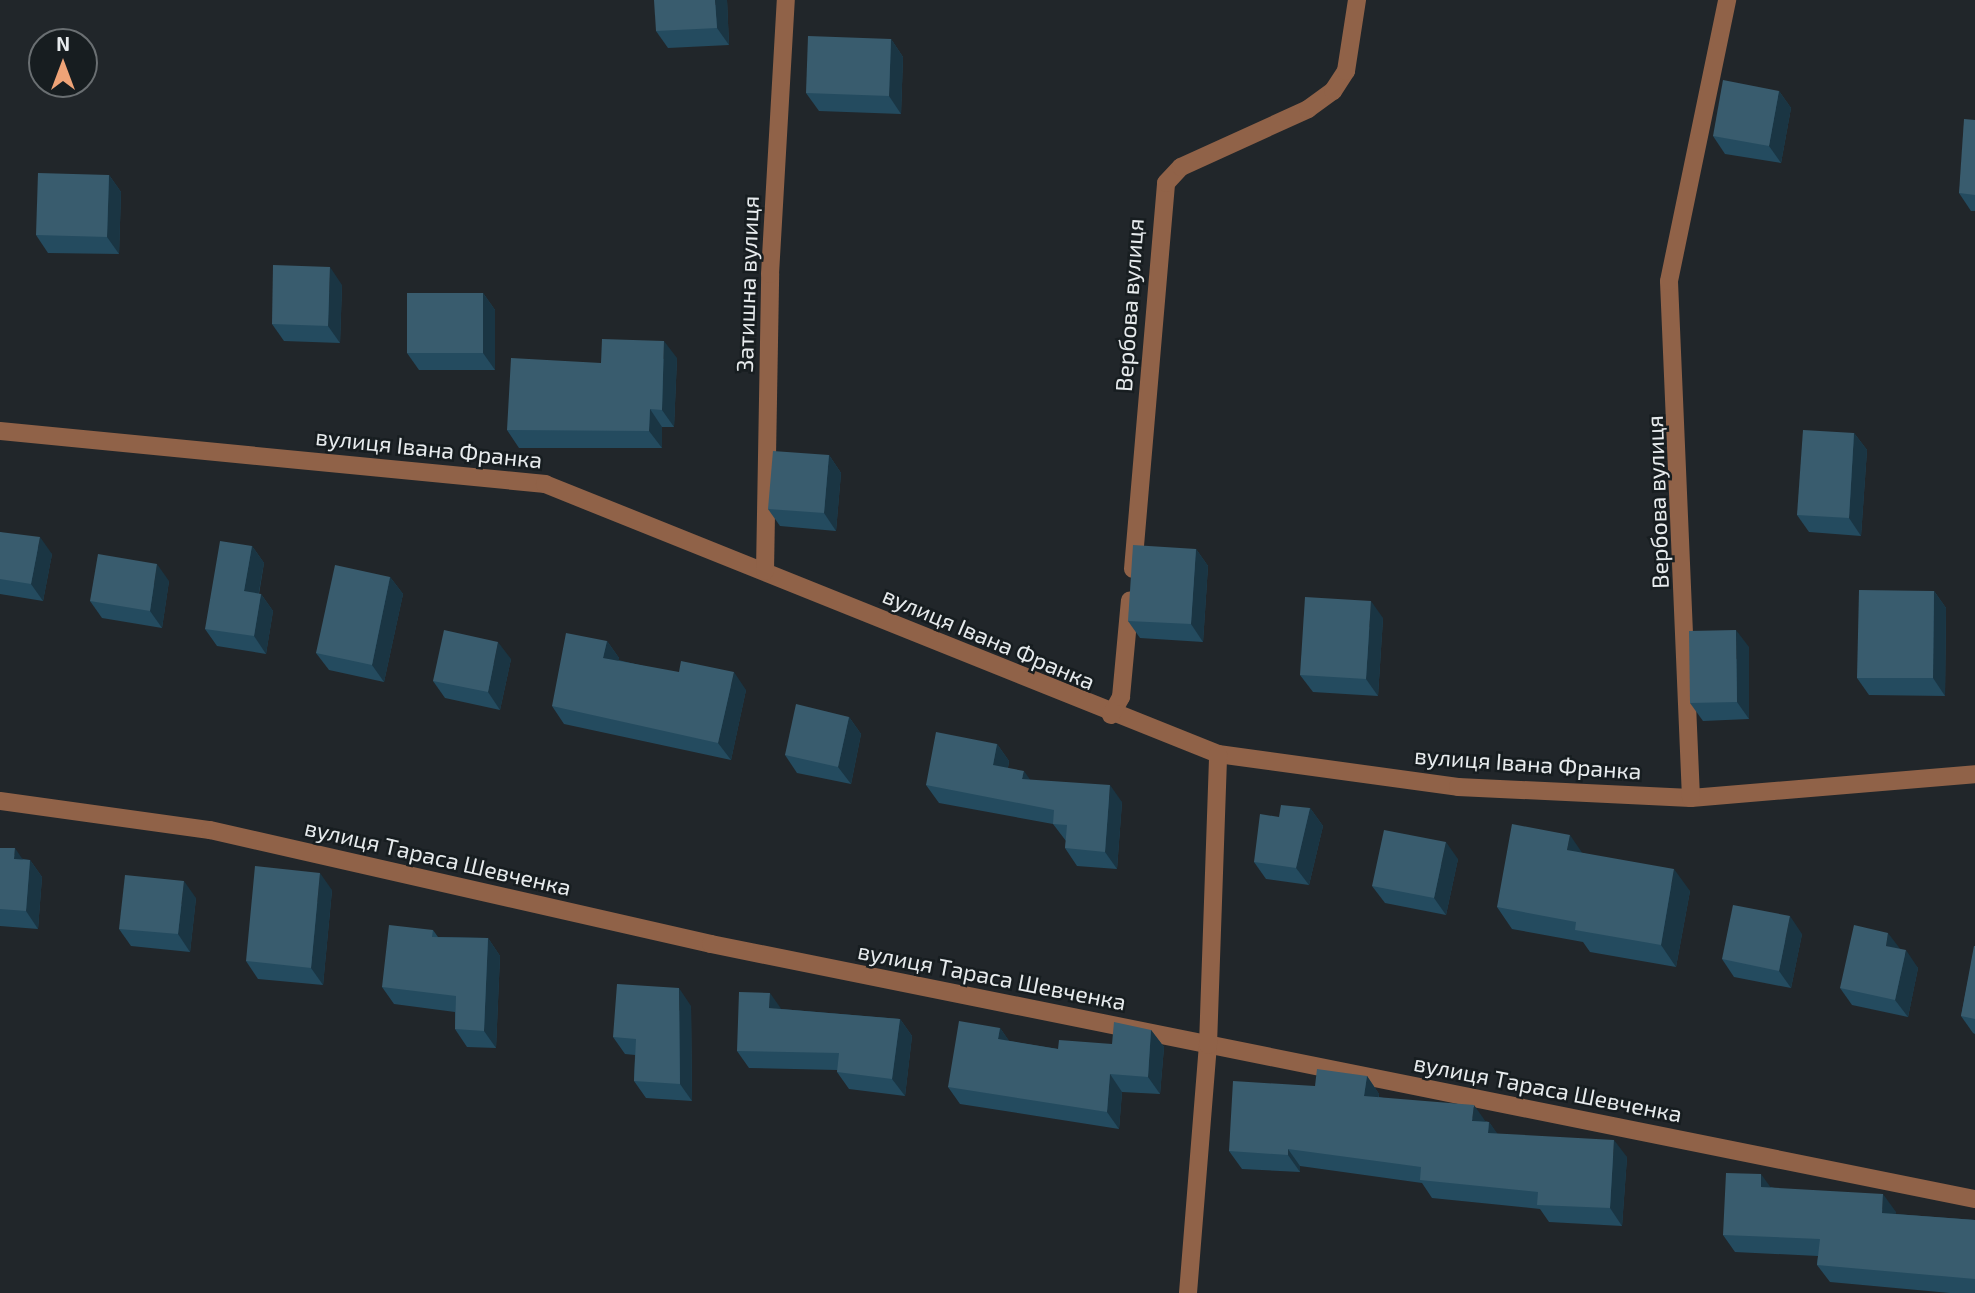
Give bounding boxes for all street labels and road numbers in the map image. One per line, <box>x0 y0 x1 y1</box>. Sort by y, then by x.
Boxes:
street label: Затишна вулиця <box>730 195 764 373</box>
street label: Вербова вулиця <box>1109 217 1149 393</box>
street label: Вербова вулиця <box>1640 415 1674 589</box>
street label: вулиця Івана Франка <box>314 422 544 474</box>
street label: вулиця Івана Франка <box>879 581 1099 695</box>
street label: вулиця Івана Франка <box>1413 741 1643 785</box>
street label: вулиця Тараса Шевченка <box>302 813 574 901</box>
street label: вулиця Тараса Шевченка <box>856 936 1128 1016</box>
street label: вулиця Тараса Шевченка <box>1412 1048 1684 1128</box>

